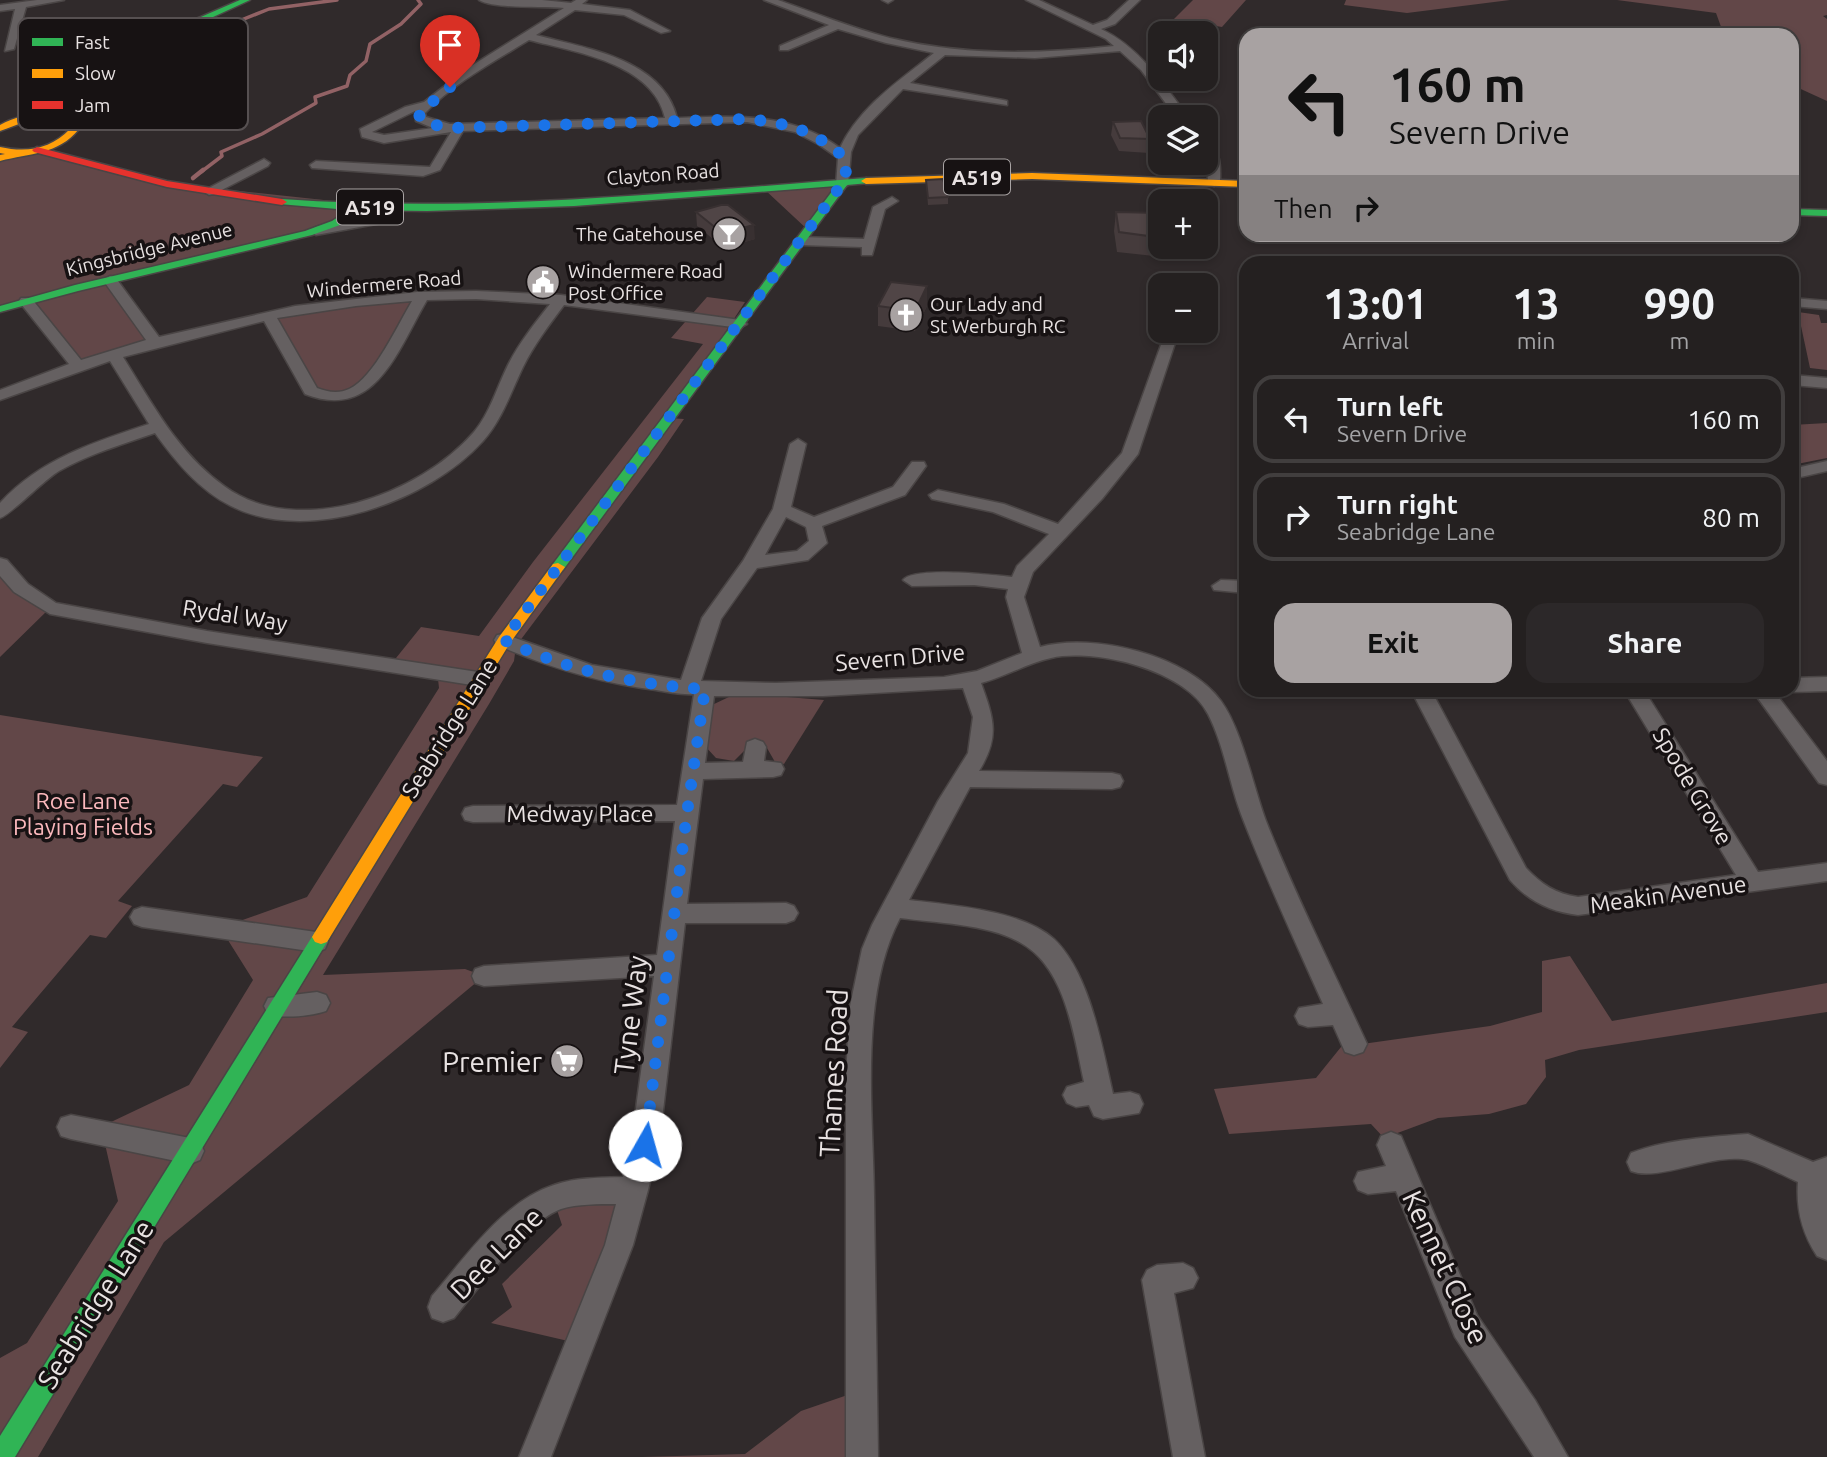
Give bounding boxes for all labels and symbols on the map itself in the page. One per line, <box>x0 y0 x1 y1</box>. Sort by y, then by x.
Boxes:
pin <box>420 15 480 87</box>
legend <box>18 18 248 130</box>
text: Fast <box>75 31 110 53</box>
text: Slow <box>75 62 116 84</box>
text: Jam <box>75 94 111 116</box>
street label: Clayton Road <box>606 159 720 189</box>
road number: A519 <box>944 160 1010 194</box>
road number: A519 <box>337 190 403 224</box>
bar icon: The Gatehouse <box>710 215 748 253</box>
street label: Kingsbridge Avenue <box>64 218 234 280</box>
place label: The Gatehouse <box>576 223 704 245</box>
place label: Windermere Road Post Office <box>568 260 723 304</box>
public building icon: Windermere Road Post Office <box>524 263 562 301</box>
street label: Windermere Road <box>306 266 462 302</box>
place label: Our Lady and St Werburgh RC <box>930 293 1066 337</box>
church icon: Our Lady and St Werburgh RC <box>887 296 925 334</box>
street label: Rydal Way <box>181 594 289 636</box>
street label: Severn Drive <box>834 639 966 675</box>
street label: Seabridge Lane <box>396 654 502 802</box>
street label: Spode Grove <box>1648 723 1738 849</box>
park label: Roe Lane Playing Fields <box>13 788 153 839</box>
street label: Medway Place <box>506 801 654 826</box>
street label: Meakin Avenue <box>1588 871 1748 917</box>
street label: Tyne Way <box>607 954 653 1076</box>
street label: Thames Road <box>813 988 853 1158</box>
supermarket icon: Premier <box>548 1042 586 1080</box>
place label: Premier <box>442 1046 542 1077</box>
position arrow <box>608 1108 682 1182</box>
street label: Kennet Close <box>1397 1185 1495 1349</box>
street label: Dee Lane <box>444 1201 548 1305</box>
street label: Seabridge Lane <box>31 1214 159 1394</box>

